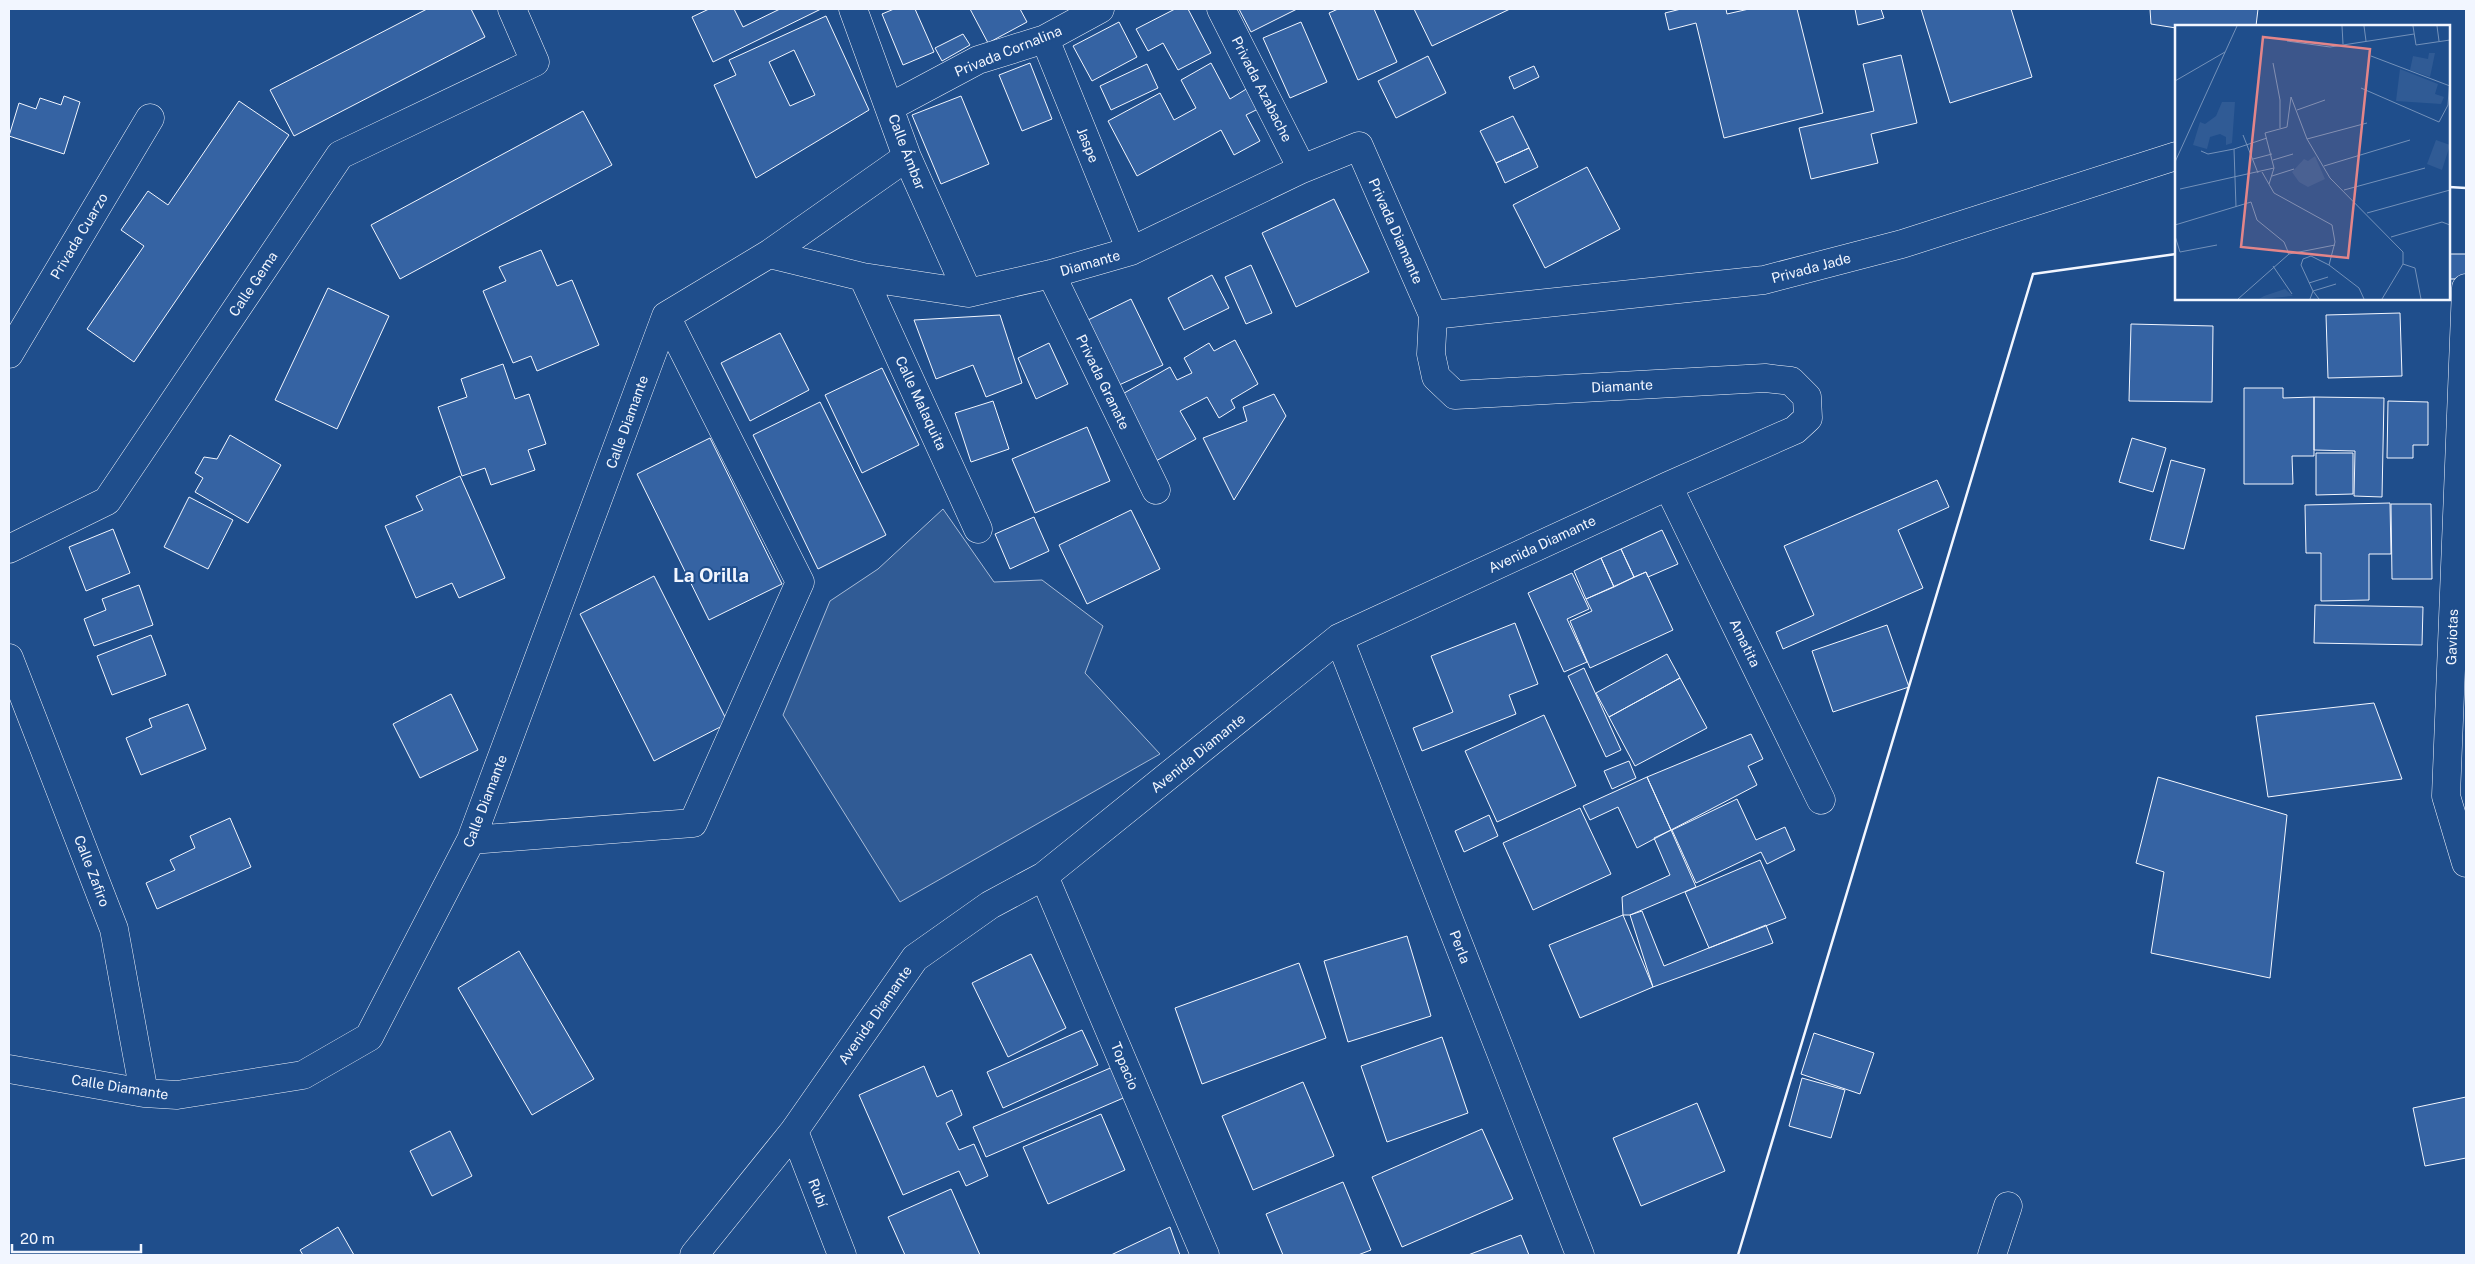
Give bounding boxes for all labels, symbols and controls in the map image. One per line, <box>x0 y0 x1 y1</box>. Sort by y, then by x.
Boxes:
street label: Privada Cornalina <box>952 22 1064 80</box>
inset map <box>2175 25 2450 300</box>
street label: Privada Azabache <box>1229 34 1295 144</box>
street label: Calle Ámbar <box>885 111 930 192</box>
street label: Jaspe <box>1074 125 1102 165</box>
street label: Privada Diamante <box>1366 176 1426 286</box>
street label: Privada Cuarzo <box>47 190 111 282</box>
street label: Diamante <box>1058 247 1122 279</box>
street label: Calle Gema <box>226 249 280 319</box>
street label: Privada Jade <box>1770 250 1852 286</box>
street label: Privada Granate <box>1073 332 1133 432</box>
street label: Calle Malaquita <box>892 354 950 452</box>
street label: Calle Diamante <box>603 373 651 471</box>
street label: Diamante <box>1591 376 1653 396</box>
street label: Avenida Diamante <box>1486 512 1598 576</box>
district label: La Orilla <box>673 564 749 586</box>
street label: Gaviotas <box>2443 609 2461 665</box>
street label: Amatita <box>1727 616 1763 670</box>
street label: Avenida Diamante <box>1148 710 1248 796</box>
street label: Calle Diamante <box>460 752 510 850</box>
street label: Calle Zafiro <box>71 833 113 909</box>
street label: Perla <box>1446 928 1474 966</box>
street label: Avenida Diamante <box>835 963 915 1067</box>
street label: Topacio <box>1108 1040 1142 1092</box>
street label: Calle Diamante <box>70 1071 170 1103</box>
street label: Rubí <box>805 1176 831 1210</box>
scale bar <box>12 1222 141 1254</box>
text: 20 m <box>20 1230 55 1247</box>

